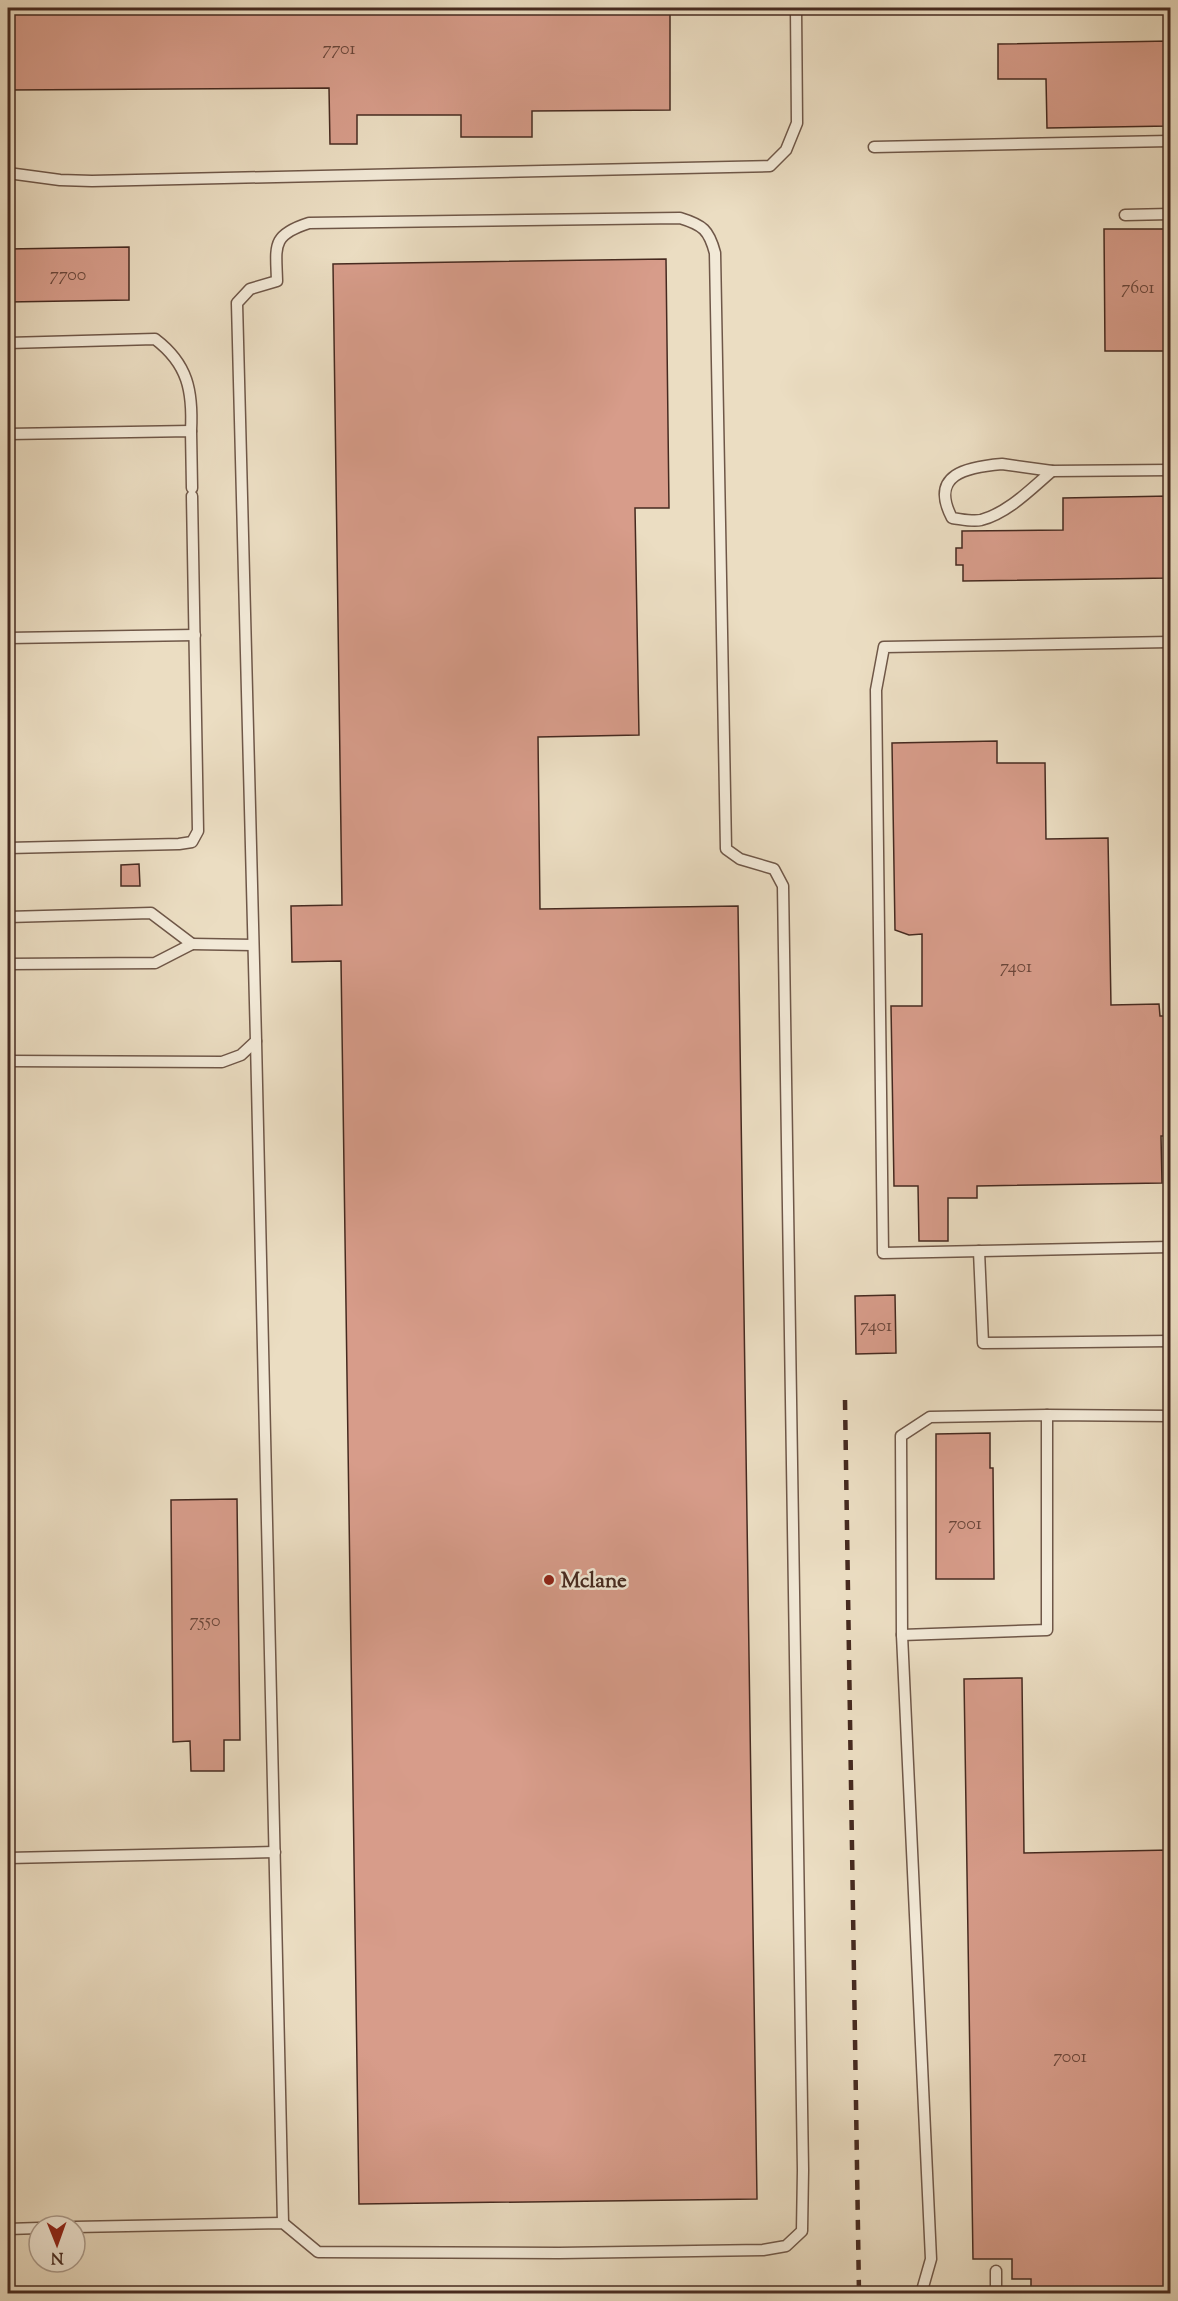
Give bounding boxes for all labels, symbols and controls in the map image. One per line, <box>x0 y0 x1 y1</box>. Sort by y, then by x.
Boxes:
house number: 7701 <box>322 37 356 63</box>
house number: 7700 <box>50 263 86 289</box>
house number: 7601 <box>1121 276 1155 302</box>
house number: 7401 <box>1000 955 1032 981</box>
house number: 7401 <box>860 1314 892 1340</box>
house number: 7001 <box>948 1512 982 1538</box>
place label: Mclane <box>561 1567 627 1597</box>
marker: Mclane <box>542 1573 556 1587</box>
house number: 7550 <box>189 1609 221 1635</box>
house number: 7001 <box>1053 2045 1087 2071</box>
north arrow <box>27 2214 87 2274</box>
text: N <box>50 2245 64 2268</box>

